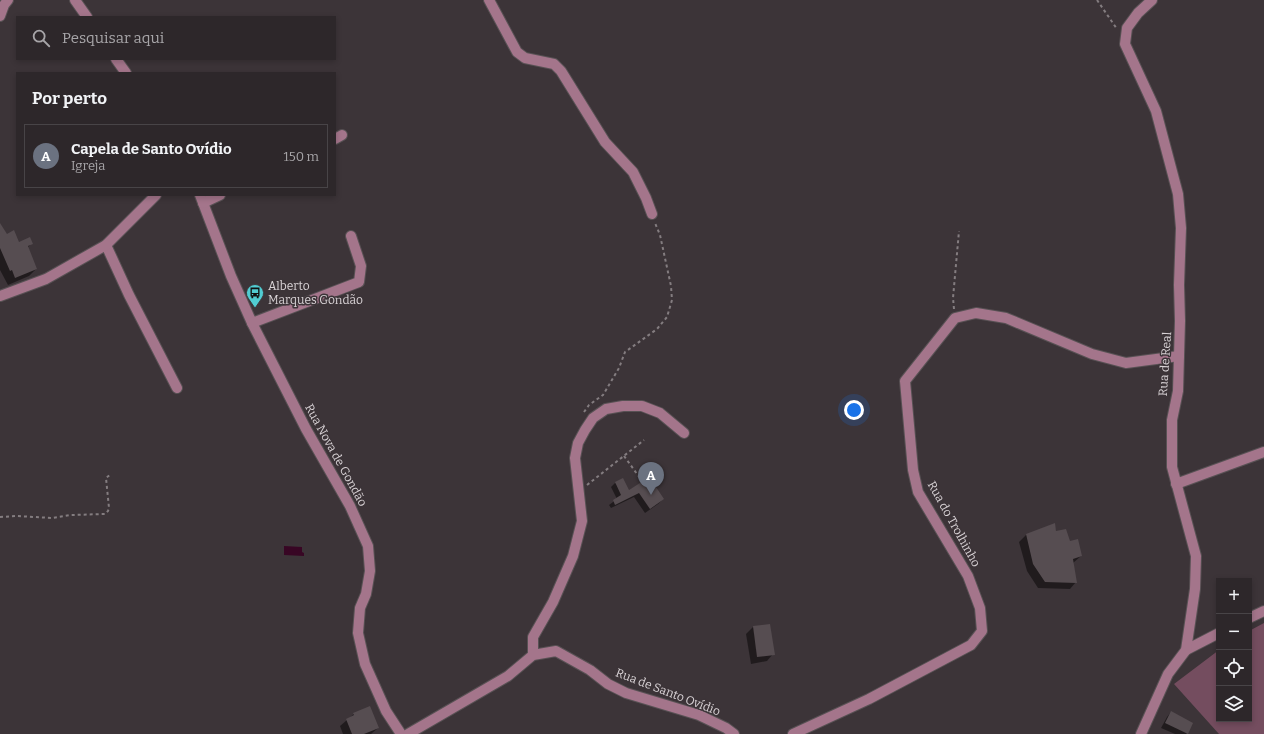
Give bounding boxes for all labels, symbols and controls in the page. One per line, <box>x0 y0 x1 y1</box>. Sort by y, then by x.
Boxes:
search box <box>16 16 336 60</box>
icon: search <box>30 27 52 49</box>
text: Pesquisar aqui <box>62 29 164 47</box>
text: Por perto <box>32 88 107 109</box>
text: Capela de Santo Ovídio <box>71 140 232 158</box>
text: A <box>41 149 51 164</box>
text: 150 m <box>283 149 319 164</box>
text: Igreja <box>71 158 105 173</box>
place label: Alberto Marques Gondão <box>268 279 363 307</box>
bus stop icon: Alberto Marques Gondão <box>245 283 265 308</box>
street label: Rua de Real <box>1156 331 1174 397</box>
your location <box>844 400 864 420</box>
street label: Rua Nova de Gondão <box>302 401 370 509</box>
pin: A <box>638 462 664 495</box>
street label: Rua do Trolhinho <box>925 479 983 569</box>
map controls <box>1216 578 1252 722</box>
button: + <box>1216 578 1252 614</box>
button: − <box>1216 614 1252 650</box>
button: locate <box>1216 650 1252 686</box>
street label: Rua de Santo Ovídio <box>614 666 722 718</box>
button: layers <box>1216 686 1252 722</box>

